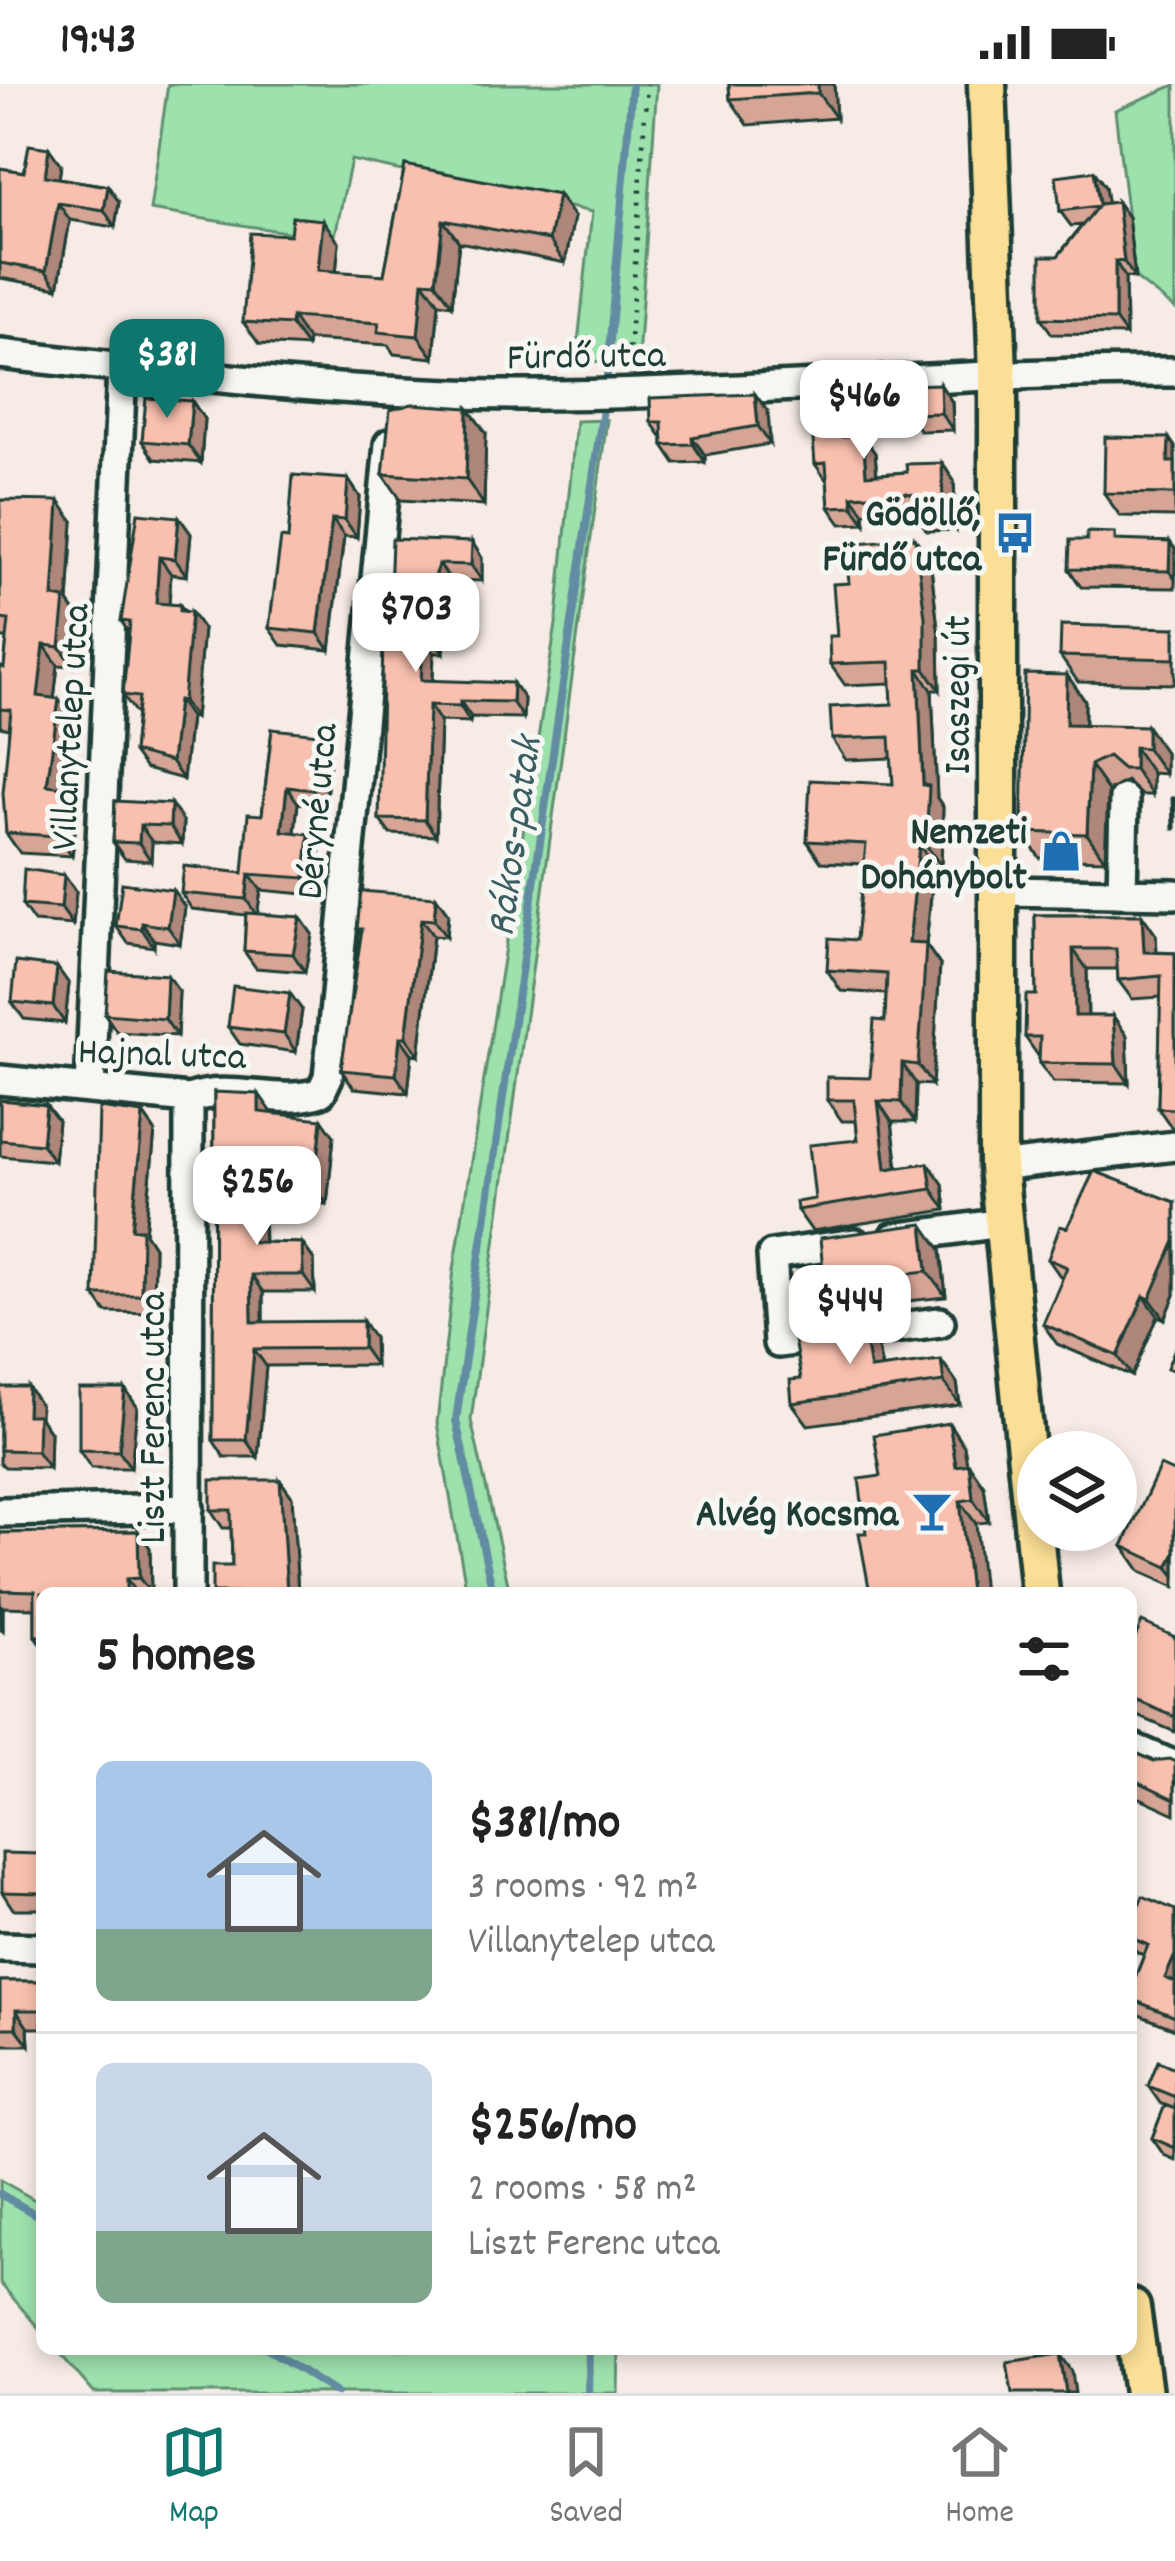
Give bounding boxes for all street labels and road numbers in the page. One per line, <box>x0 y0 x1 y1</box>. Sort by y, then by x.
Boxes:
street label: Fürdő utca <box>506 331 666 388</box>
street label: Villanytelep utca <box>40 602 107 852</box>
street label: Isaszegi út <box>934 615 989 775</box>
street label: Déryné utca <box>285 721 356 902</box>
street label: Hajnal utca <box>77 1027 247 1088</box>
street label: Liszt Ferenc utca <box>129 1291 184 1544</box>

